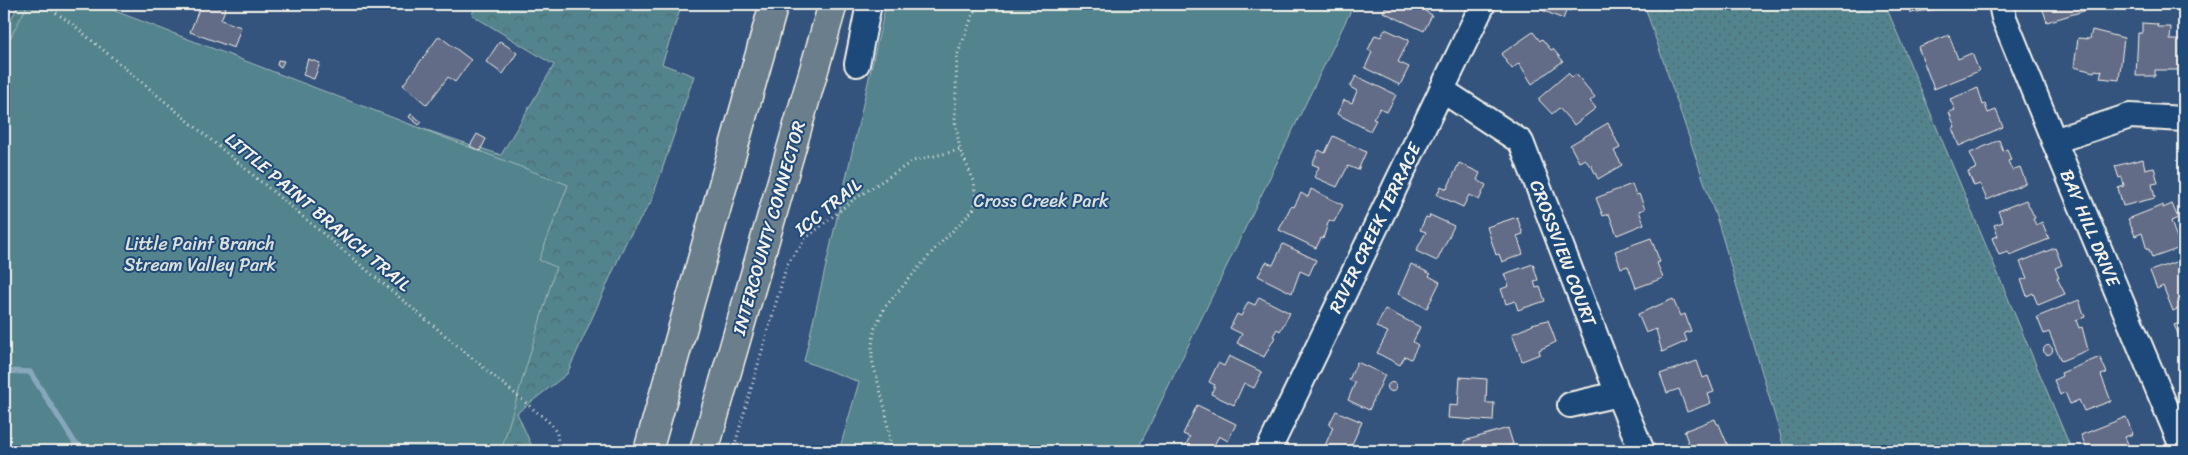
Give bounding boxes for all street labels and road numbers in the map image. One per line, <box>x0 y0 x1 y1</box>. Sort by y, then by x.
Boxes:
street label: INTERCOUNTY CONNECTOR <box>723 117 815 340</box>
street label: LITTLE PAINT BRANCH TRAIL <box>218 124 419 300</box>
street label: RIVER CREEK TERRACE <box>1320 136 1431 319</box>
street label: BAY HILL DRIVE <box>2051 164 2130 293</box>
street label: ICC TRAIL <box>786 169 870 245</box>
street label: CROSSVIEW COURT <box>1520 175 1606 332</box>

